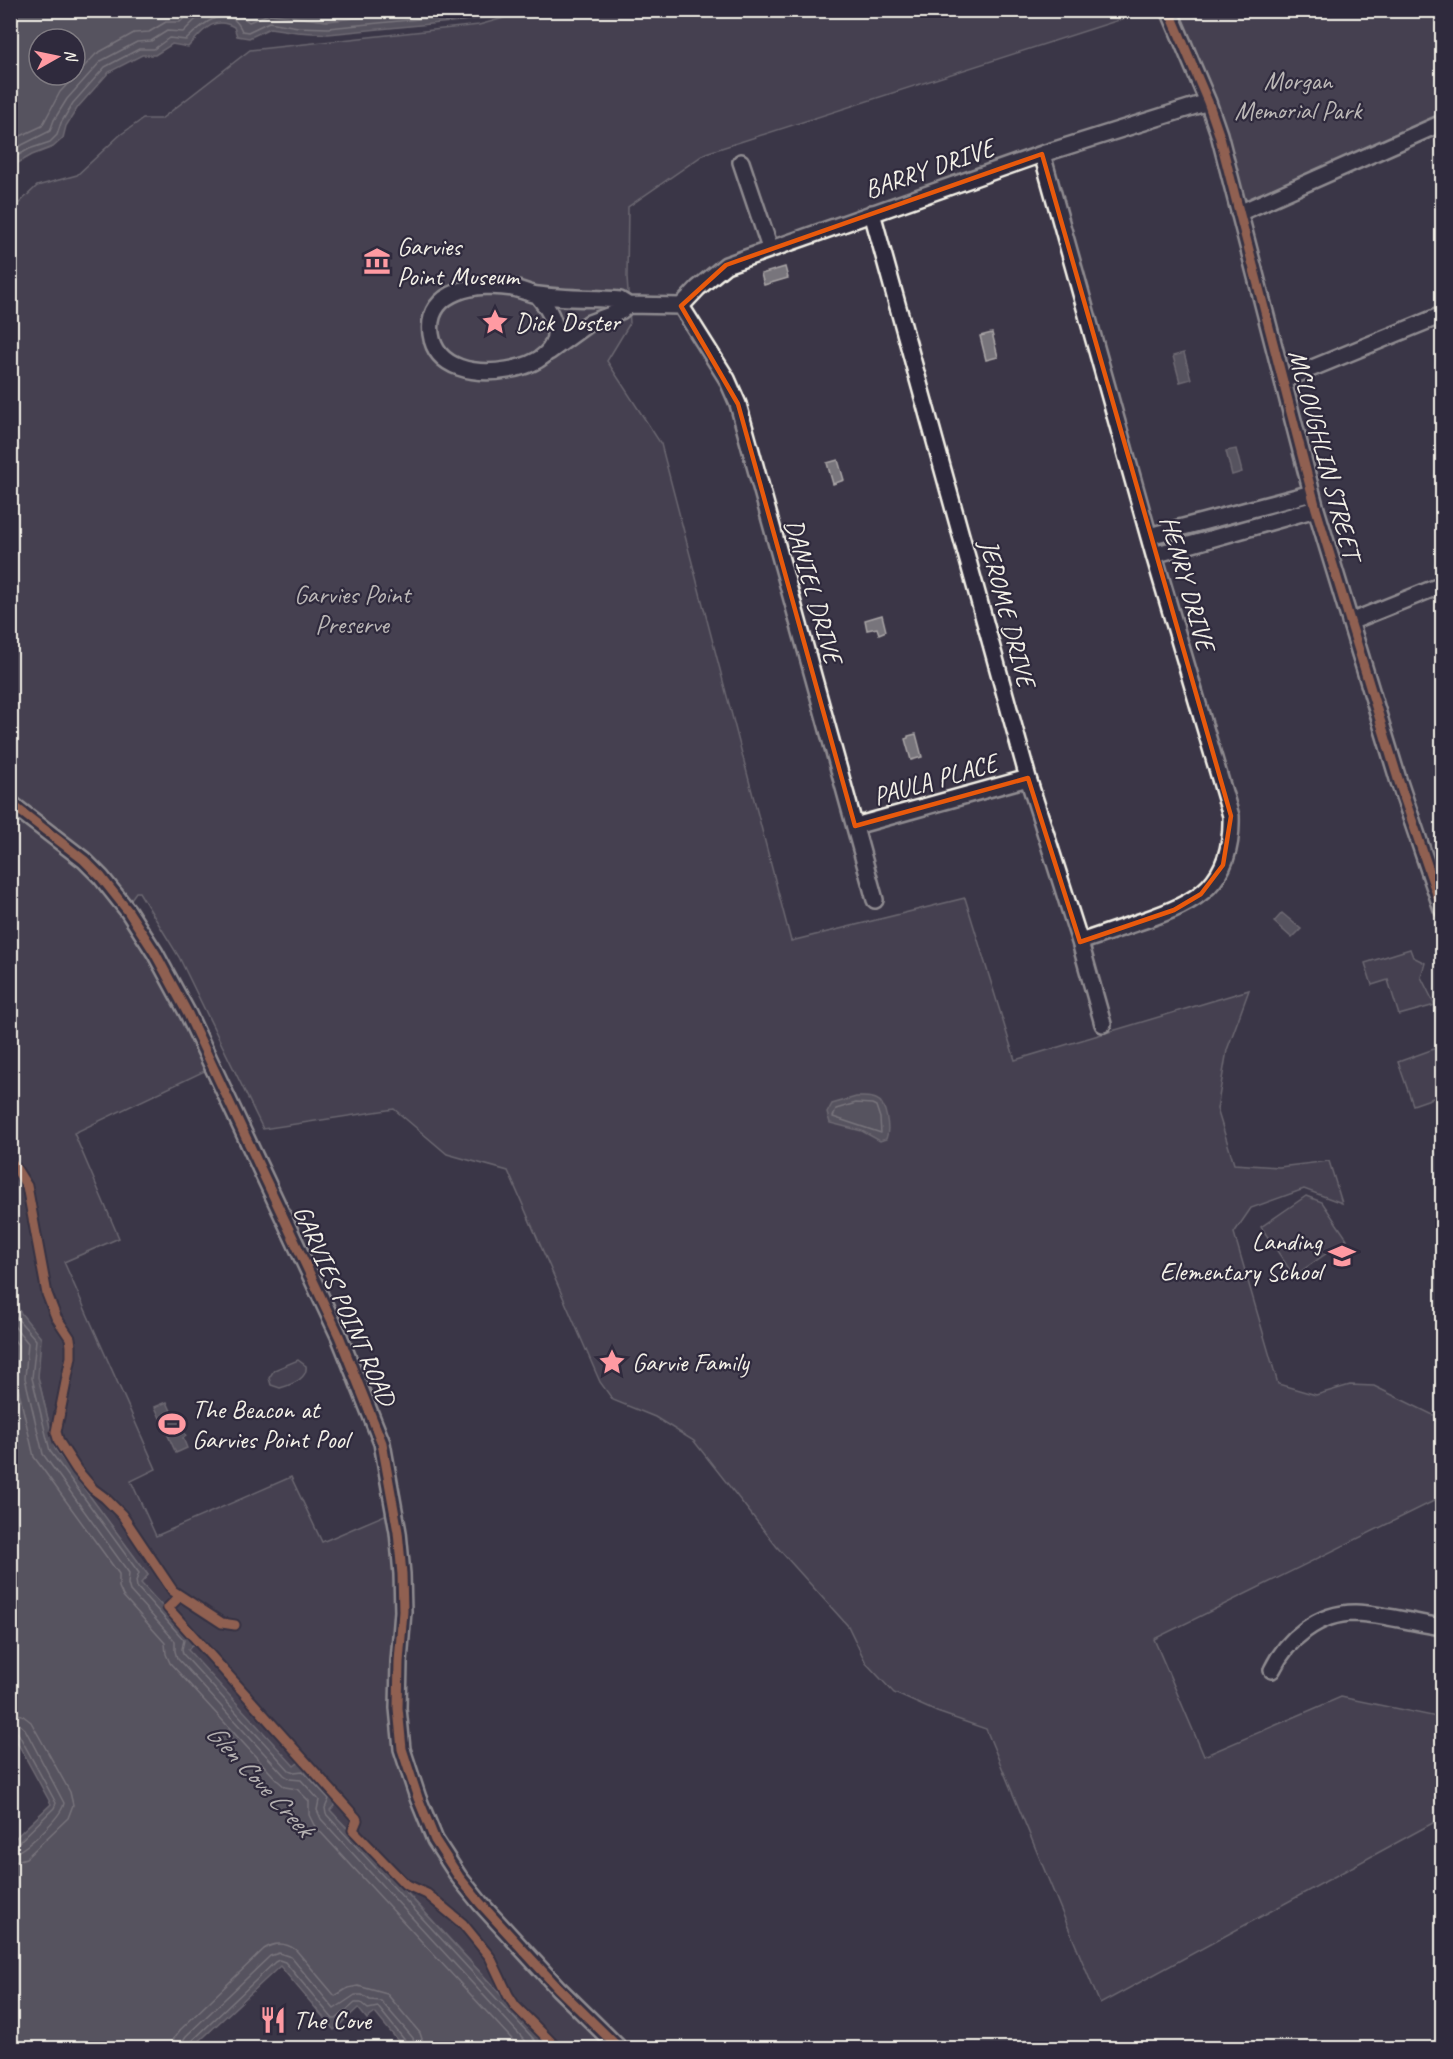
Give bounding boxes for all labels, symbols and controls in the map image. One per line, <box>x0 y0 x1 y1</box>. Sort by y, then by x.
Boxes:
north arrow <box>27 27 87 87</box>
text: N <box>60 48 82 64</box>
park label: Morgan Memorial Park <box>1234 64 1363 127</box>
street label: BARRY DRIVE <box>860 130 1002 206</box>
place label: Garvies Point Museum <box>397 230 521 293</box>
museum icon: Garvies Point Museum <box>362 246 392 276</box>
place label: Dick Doster <box>515 306 621 339</box>
place icon: Dick Doster <box>480 307 510 337</box>
street label: MCLOUGHLIN STREET <box>1281 346 1370 568</box>
street label: HENRY DRIVE <box>1153 512 1224 658</box>
street label: DANIEL DRIVE <box>777 515 851 671</box>
street label: JEROME DRIVE <box>972 534 1044 694</box>
park label: Garvies Point Preserve <box>294 578 412 641</box>
street label: PAULA PLACE <box>869 745 1004 813</box>
street label: GARVIES POINT ROAD <box>286 1200 405 1413</box>
place label: Landing Elementary School <box>1160 1225 1327 1288</box>
school or university icon: Landing Elementary School <box>1327 1241 1357 1271</box>
place label: Garvie Family <box>632 1346 751 1379</box>
place icon: Garvie Family <box>597 1347 627 1377</box>
place label: The Beacon at Garvies Point Pool <box>192 1393 353 1456</box>
sports icon: The Beacon at Garvies Point Pool <box>157 1409 187 1439</box>
water label: Glen Cove Creek <box>199 1716 324 1847</box>
place label: The Cove <box>293 2004 373 2037</box>
restaurant icon: The Cove <box>258 2005 288 2035</box>

